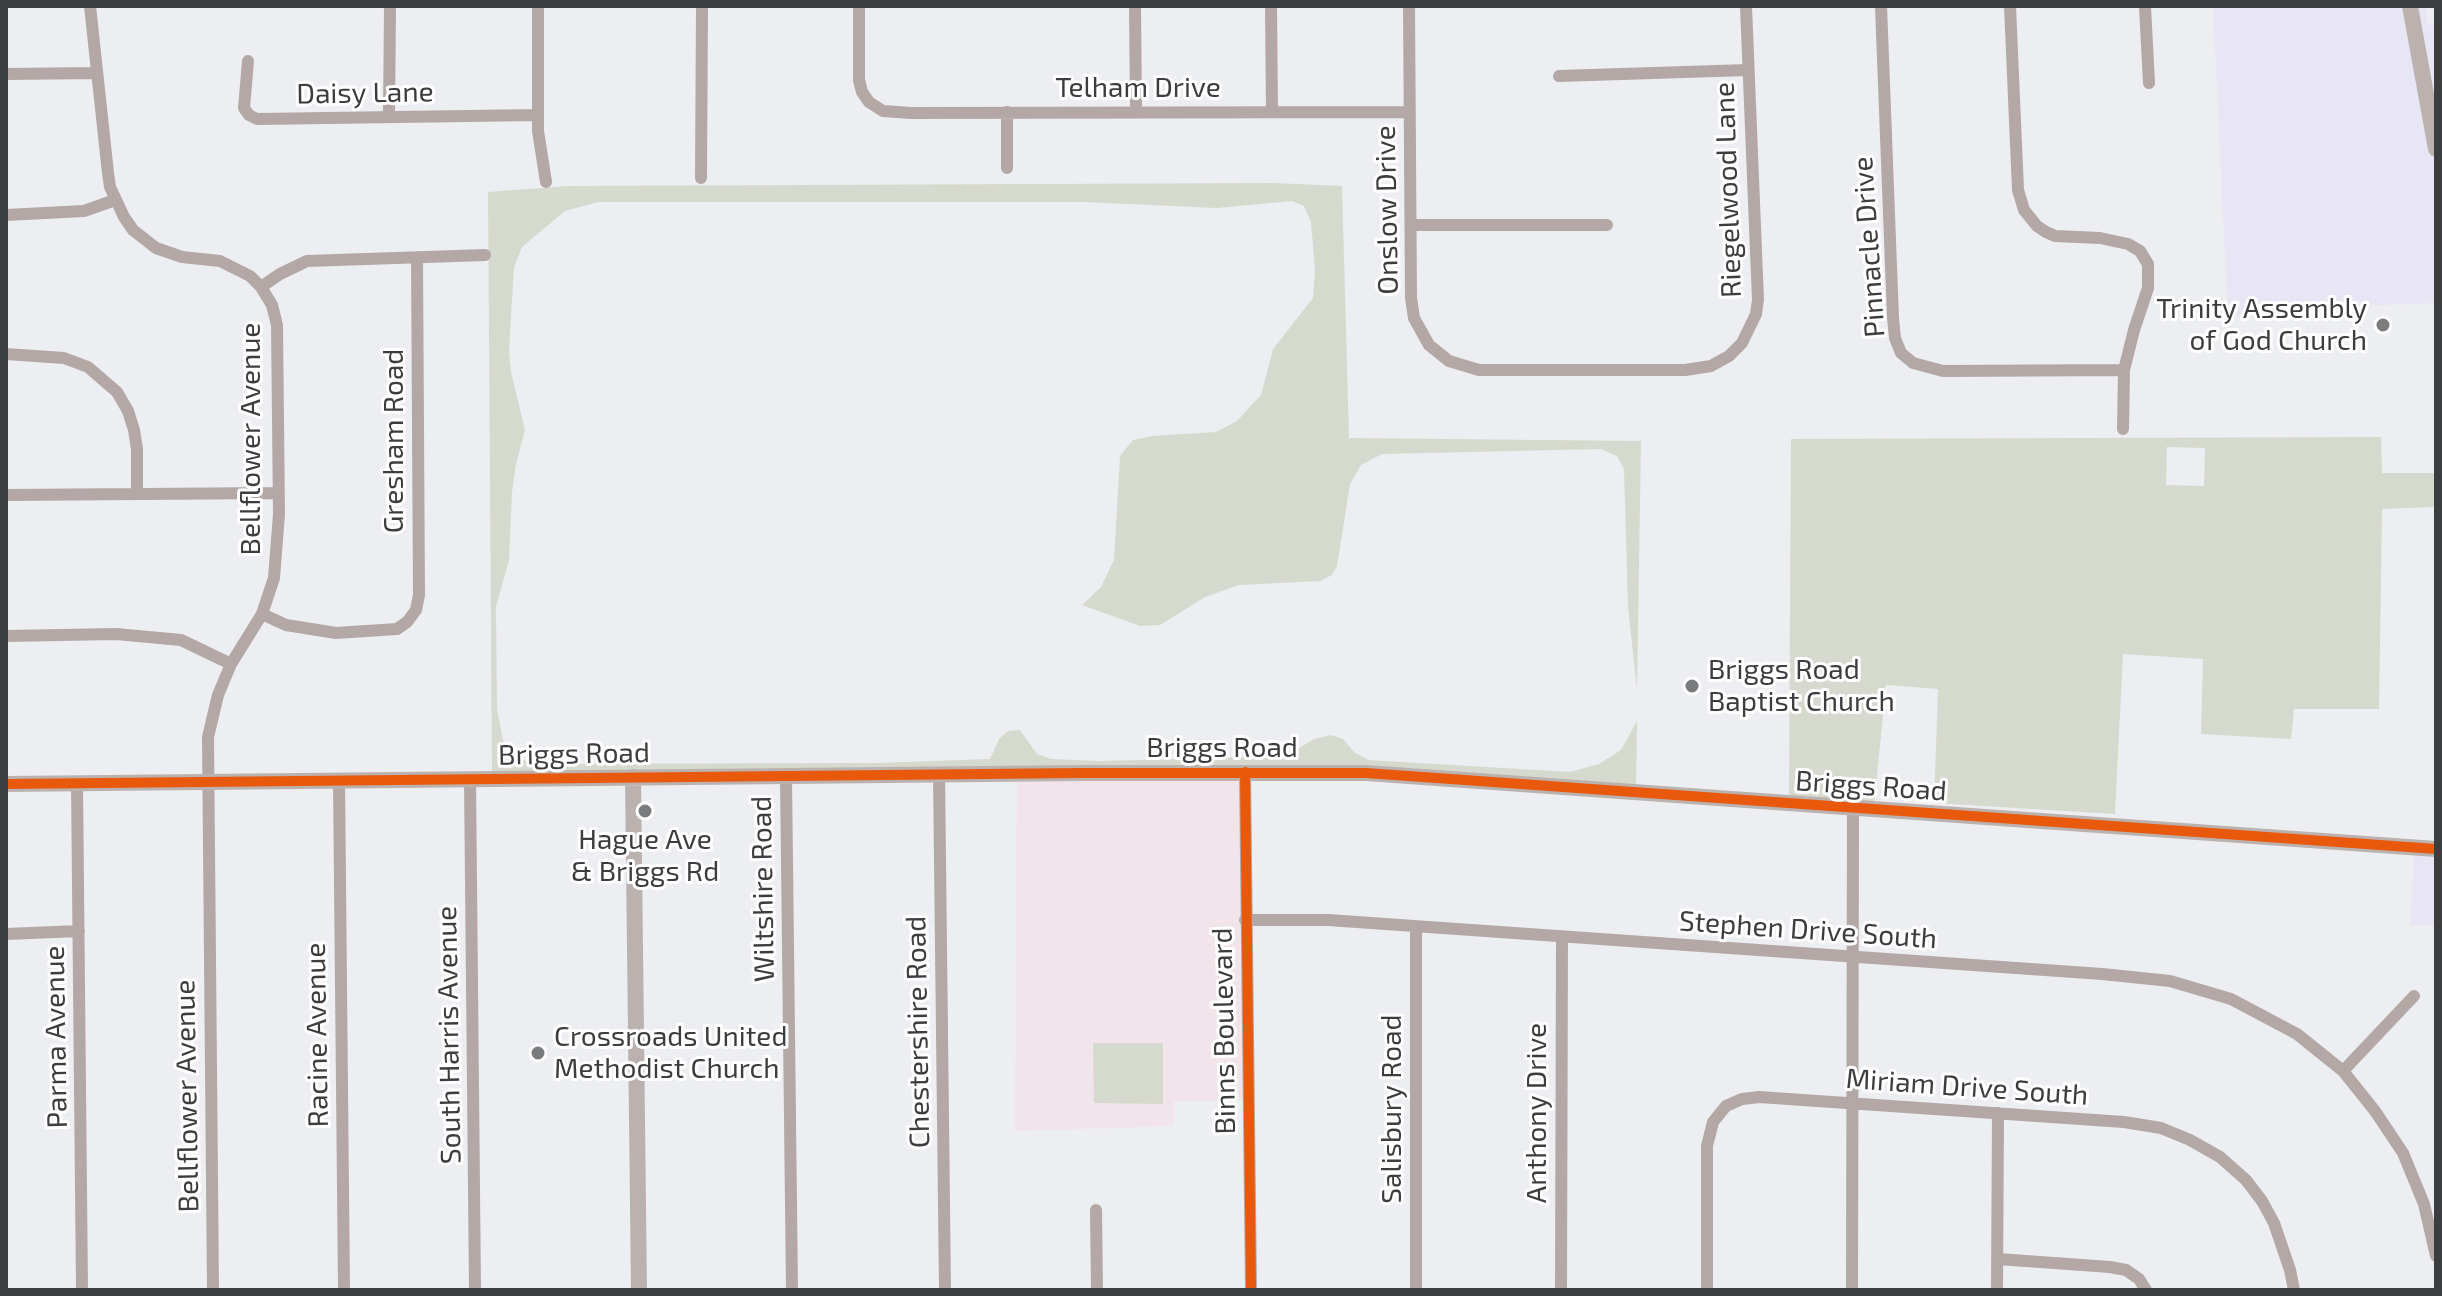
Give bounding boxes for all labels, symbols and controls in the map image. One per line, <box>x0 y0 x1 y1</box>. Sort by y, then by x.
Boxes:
street label: Telham Drive <box>1055 71 1221 105</box>
street label: Daisy Lane <box>296 75 434 111</box>
street label: Riegelwood Lane <box>1707 82 1749 298</box>
street label: Onslow Drive <box>1369 125 1405 295</box>
street label: Pinnacle Drive <box>1846 155 1892 339</box>
place label: Trinity Assembly of God Church <box>2156 292 2367 358</box>
marker: Trinity Assembly of God Church <box>2374 316 2392 334</box>
street label: Bellflower Avenue <box>234 323 268 555</box>
street label: Gresham Road <box>377 349 411 533</box>
place label: Briggs Road Baptist Church <box>1708 653 1895 719</box>
marker: Briggs Road Baptist Church <box>1683 677 1701 695</box>
street label: Briggs Road <box>1146 731 1298 765</box>
street label: Briggs Road <box>498 736 650 772</box>
street label: Briggs Road <box>1794 764 1948 808</box>
street label: Wiltshire Road <box>745 796 781 982</box>
marker: Hague Ave & Briggs Rd <box>636 802 654 820</box>
place label: Hague Ave & Briggs Rd <box>571 823 719 889</box>
street label: Stephen Drive South <box>1678 904 1938 956</box>
street label: South Harris Avenue <box>430 905 468 1165</box>
street label: Chestershire Road <box>899 915 937 1149</box>
street label: Binns Boulevard <box>1205 927 1243 1135</box>
street label: Racine Avenue <box>299 942 335 1128</box>
street label: Parma Avenue <box>38 945 74 1129</box>
street label: Bellflower Avenue <box>168 979 206 1213</box>
street label: Salisbury Road <box>1375 1014 1409 1204</box>
place label: Crossroads United Methodist Church <box>554 1020 787 1086</box>
street label: Anthony Drive <box>1520 1023 1554 1203</box>
marker: Crossroads United Methodist Church <box>529 1044 547 1062</box>
street label: Miriam Drive South <box>1845 1062 2089 1112</box>

